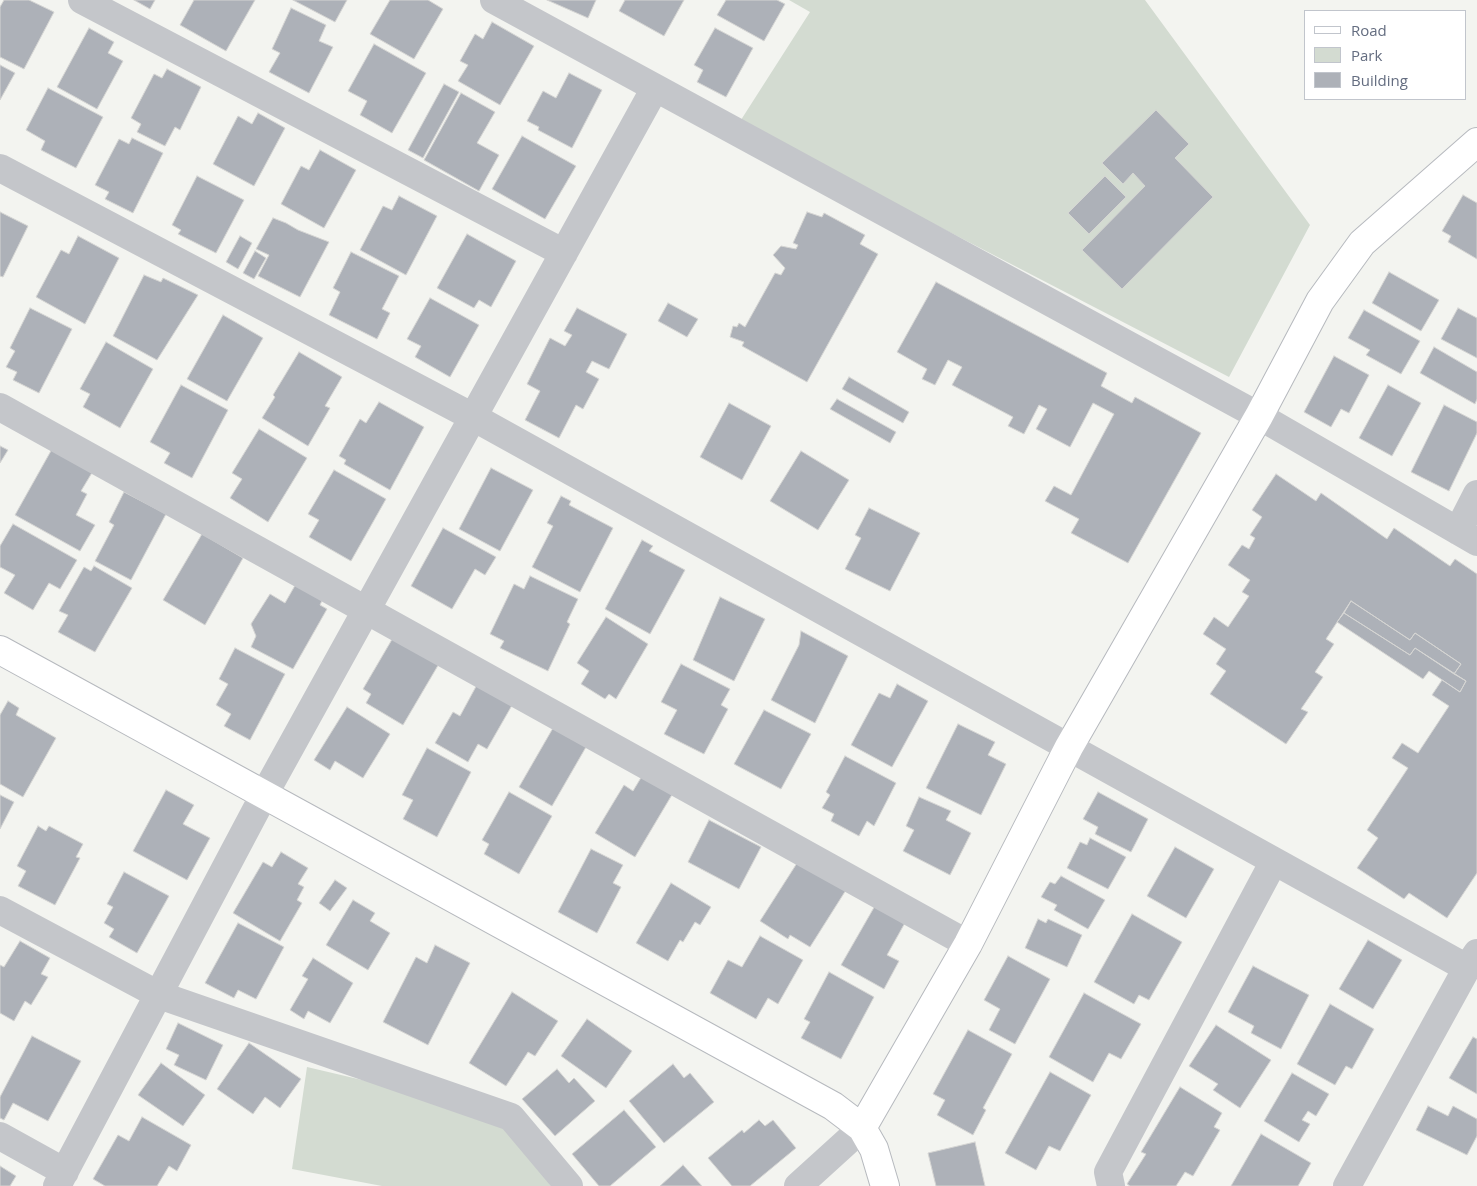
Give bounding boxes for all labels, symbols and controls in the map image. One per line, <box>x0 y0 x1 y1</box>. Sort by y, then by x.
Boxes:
legend <box>1304 10 1467 100</box>
text: Road <box>1351 20 1387 40</box>
text: Park <box>1351 45 1382 65</box>
text: Building <box>1351 70 1408 90</box>

